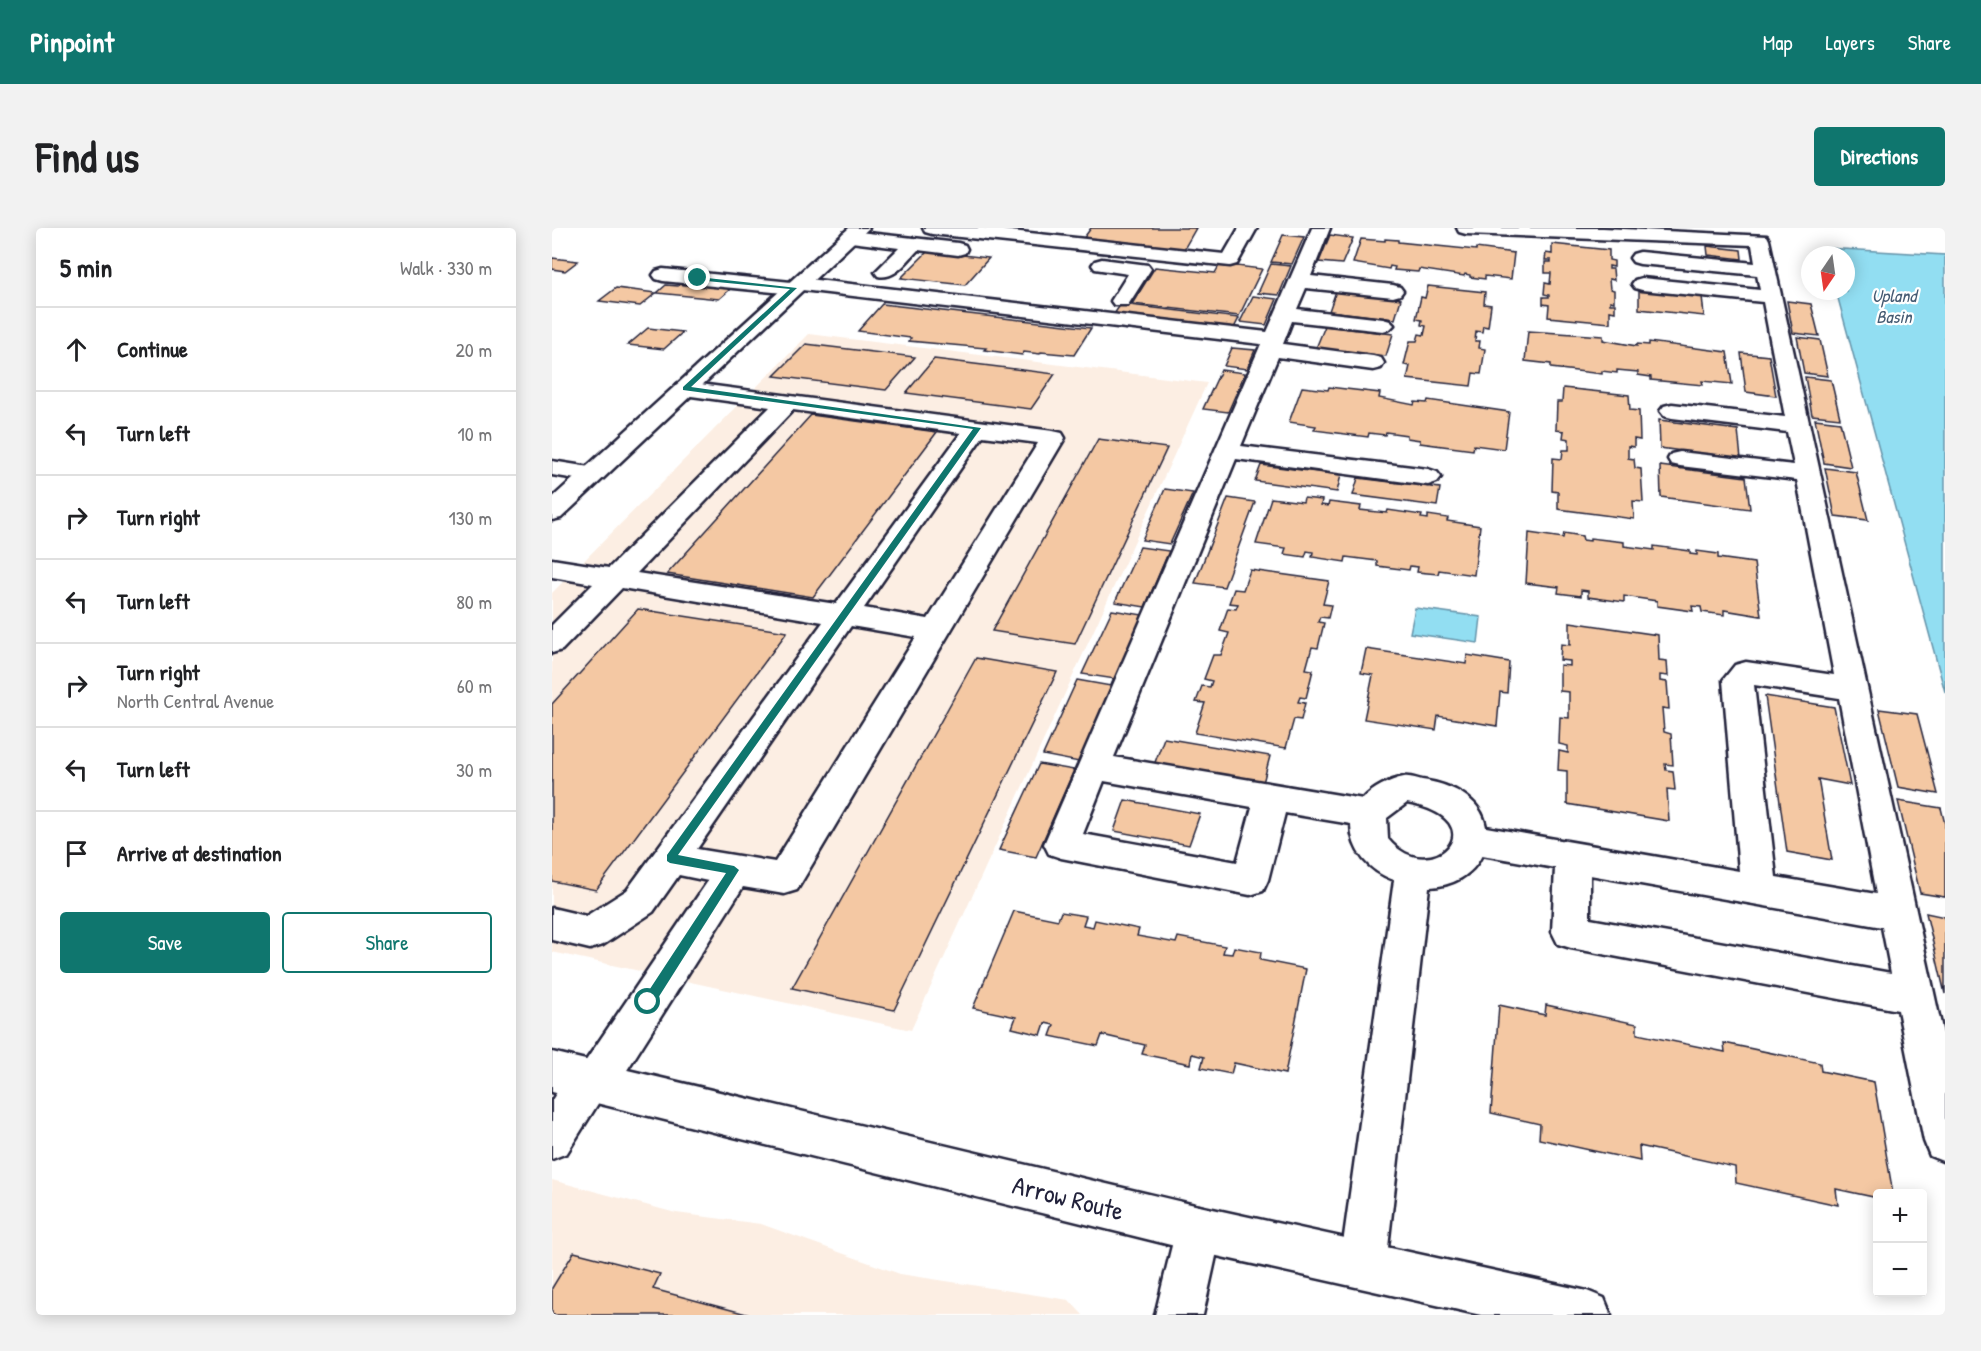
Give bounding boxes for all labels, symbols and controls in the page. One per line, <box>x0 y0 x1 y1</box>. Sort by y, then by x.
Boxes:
text: Pinpoint <box>30 23 114 61</box>
text: Map <box>1763 28 1792 57</box>
text: Layers <box>1825 28 1875 57</box>
text: Share <box>1908 28 1951 57</box>
button: Directions <box>1814 127 1945 186</box>
text: Find us <box>36 128 139 185</box>
north arrow <box>1801 246 1855 300</box>
text: 5 min <box>60 250 112 285</box>
text: Walk · 330 m <box>400 254 492 281</box>
route end <box>684 264 710 290</box>
water label: Upland Basin <box>1872 283 1919 329</box>
icon: ahead <box>60 333 93 366</box>
text: Continue <box>117 334 188 364</box>
text: 20 m <box>455 336 492 363</box>
icon: left <box>60 417 93 450</box>
text: Turn left <box>117 418 190 448</box>
text: 10 m <box>458 420 492 447</box>
icon: right <box>60 501 93 534</box>
text: Turn right <box>117 502 200 532</box>
text: 130 m <box>449 504 492 531</box>
icon: left <box>60 585 93 618</box>
text: Turn left <box>117 586 190 616</box>
text: 80 m <box>456 588 492 615</box>
text: Turn right <box>117 657 200 687</box>
icon: right <box>60 669 93 702</box>
text: 60 m <box>457 672 492 699</box>
text: North Central Avenue <box>117 687 274 714</box>
icon: left <box>60 753 93 786</box>
text: Turn left <box>117 754 190 784</box>
text: 30 m <box>456 756 492 783</box>
icon: arrive <box>60 837 93 870</box>
text: Arrive at destination <box>117 838 282 868</box>
button: Save <box>60 912 270 973</box>
button: Share <box>282 912 492 973</box>
route start <box>634 988 660 1014</box>
street label: Arrow Route <box>1009 1167 1127 1228</box>
map controls <box>1873 1189 1927 1297</box>
button: + <box>1873 1189 1927 1243</box>
button: − <box>1873 1243 1927 1297</box>

